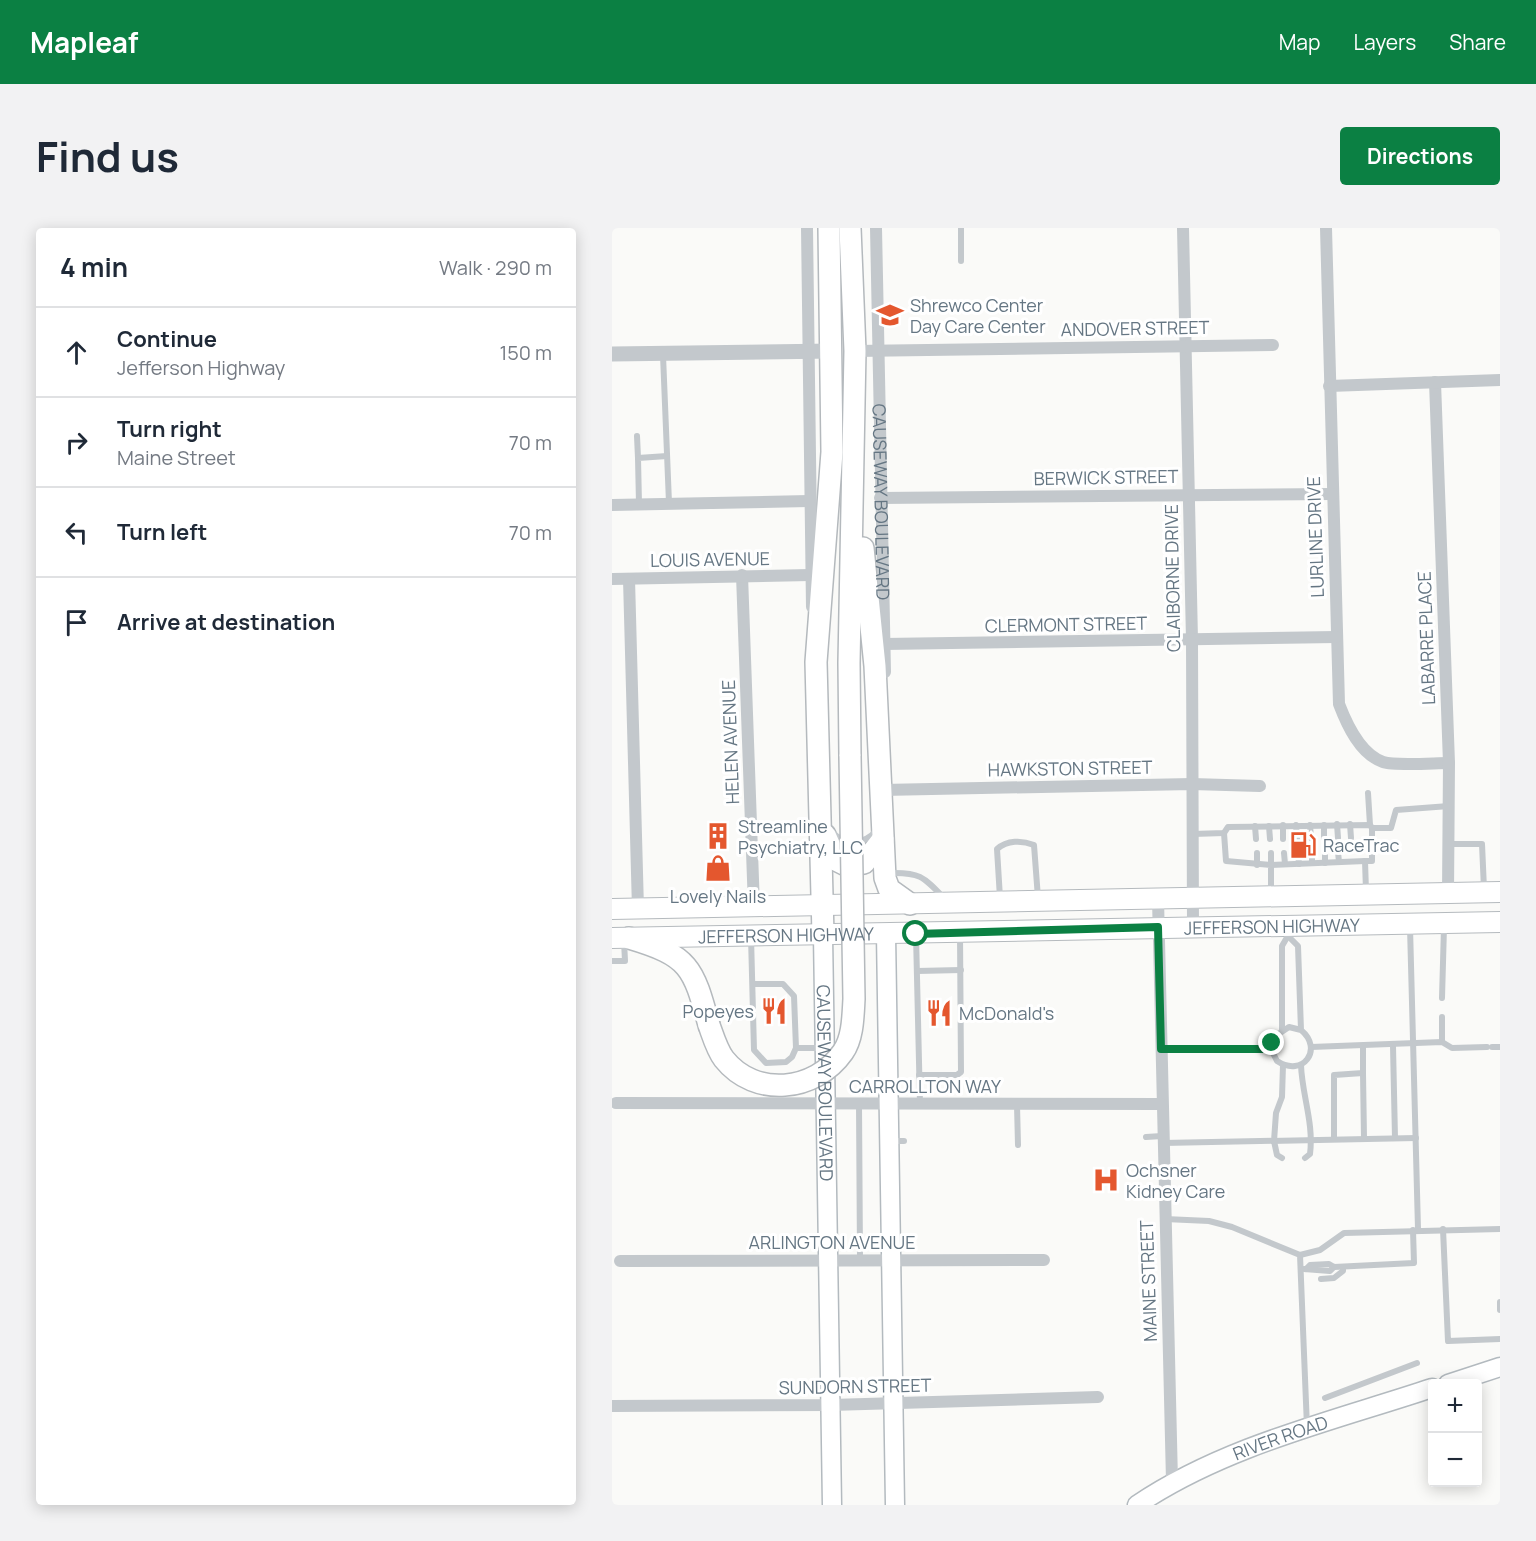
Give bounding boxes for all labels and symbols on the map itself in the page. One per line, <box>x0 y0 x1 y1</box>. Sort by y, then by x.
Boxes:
place label: Shrewco Center Day Care Center <box>910 293 1046 338</box>
school or university icon: Shrewco Center Day Care Center <box>875 300 905 330</box>
street label: ANDOVER STREET <box>1060 315 1210 341</box>
street label: CAUSEWAY BOULEVARD <box>868 403 896 600</box>
street label: BERWICK STREET <box>1033 464 1179 490</box>
street label: LURLINE DRIVE <box>1301 476 1329 598</box>
street label: CLAIBORNE DRIVE <box>1159 504 1185 652</box>
street label: LOUIS AVENUE <box>650 546 770 572</box>
street label: LABARRE PLACE <box>1412 571 1440 705</box>
street label: CLERMONT STREET <box>985 611 1148 637</box>
street label: HELEN AVENUE <box>716 679 744 805</box>
street label: HAWKSTON STREET <box>987 755 1153 781</box>
place label: Streamline Psychiatry, LLC <box>738 814 863 859</box>
building icon: Streamline Psychiatry, LLC <box>703 821 733 851</box>
fuel station icon: RaceTrac <box>1288 830 1318 860</box>
place label: RaceTrac <box>1323 833 1399 857</box>
shop icon: Lovely Nails <box>703 853 733 883</box>
place label: Lovely Nails <box>670 884 766 908</box>
street label: JEFFERSON HIGHWAY <box>1184 913 1361 940</box>
route start <box>902 920 928 946</box>
street label: JEFFERSON HIGHWAY <box>698 921 875 948</box>
street label: CAUSEWAY BOULEVARD <box>812 985 839 1181</box>
restaurant icon: Popeyes <box>759 996 789 1026</box>
restaurant icon: McDonald's <box>924 998 954 1028</box>
place label: Popeyes <box>682 999 754 1023</box>
place label: McDonald's <box>959 1001 1054 1025</box>
route end <box>1258 1029 1284 1055</box>
street label: CARROLLTON WAY <box>849 1074 1002 1098</box>
place label: Ochsner Kidney Care <box>1126 1158 1225 1203</box>
hospital icon: Ochsner Kidney Care <box>1091 1165 1121 1195</box>
street label: MAINE STREET <box>1134 1220 1162 1342</box>
street label: ARLINGTON AVENUE <box>749 1230 915 1254</box>
street label: SUNDORN STREET <box>778 1373 932 1399</box>
street label: RIVER ROAD <box>1229 1410 1331 1465</box>

